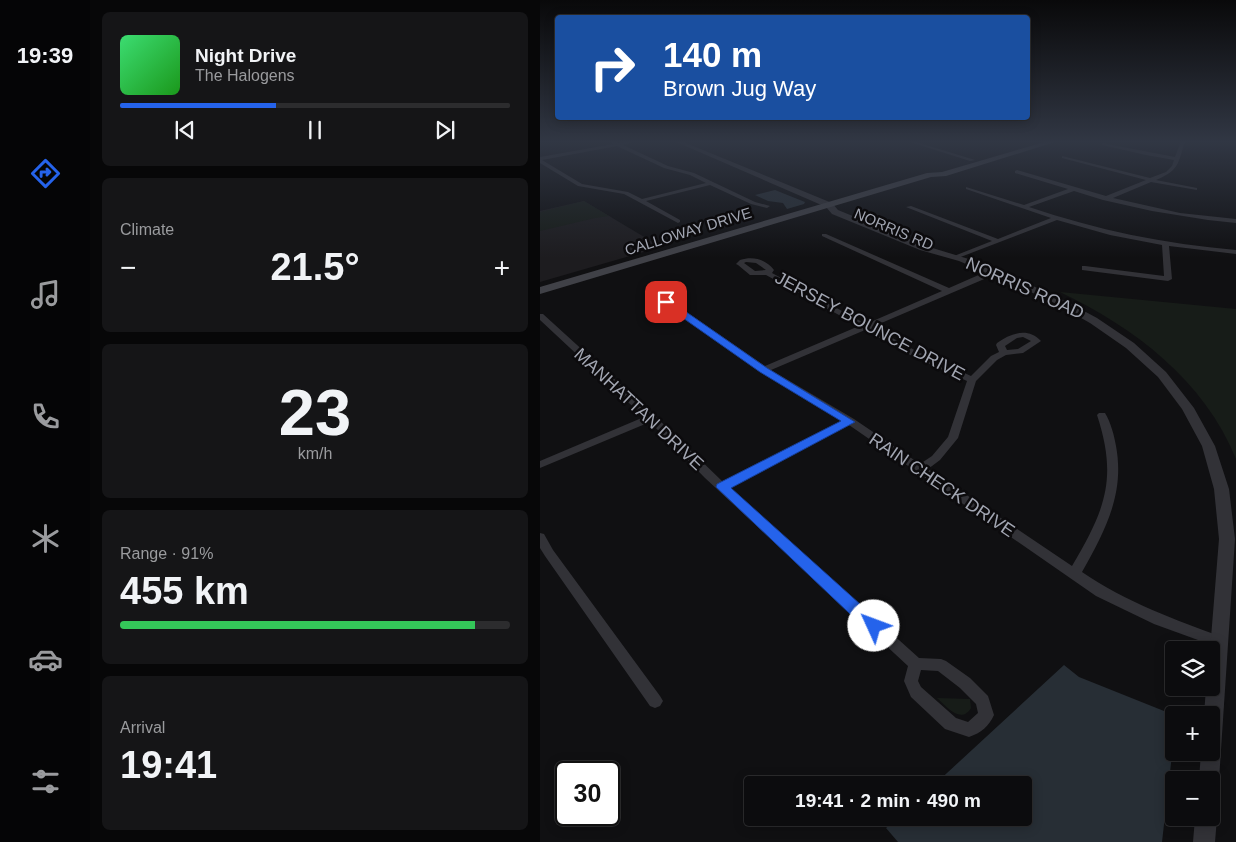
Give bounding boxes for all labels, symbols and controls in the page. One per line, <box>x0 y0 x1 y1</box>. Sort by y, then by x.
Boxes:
icon: right <box>580 35 645 100</box>
text: 140 m <box>663 35 762 74</box>
text: 19:39 <box>17 43 73 68</box>
text: Night Drive <box>195 45 296 66</box>
text: The Halogens <box>195 67 295 84</box>
text: Brown Jug Way <box>663 76 816 101</box>
icon: previous <box>171 116 199 144</box>
icon: pause <box>301 116 329 144</box>
icon: next <box>431 116 459 144</box>
icon: directions <box>28 156 63 191</box>
street label: CALLOWAY DRIVE <box>623 204 753 258</box>
street label: NORRIS RD <box>852 205 936 253</box>
text: Climate <box>120 221 174 238</box>
text: 21.5° <box>270 246 360 288</box>
text: − <box>120 252 136 283</box>
text: + <box>494 252 510 283</box>
street label: NORRIS ROAD <box>963 253 1087 323</box>
street label: JERSEY BOUNCE DRIVE <box>772 267 968 385</box>
icon: music <box>28 277 63 312</box>
pin <box>645 281 687 323</box>
icon: arrive <box>652 288 680 316</box>
street label: MANHATTAN DRIVE <box>570 344 708 474</box>
text: 23 <box>279 376 351 449</box>
icon: phone <box>28 399 63 434</box>
street label: RAIN CHECK DRIVE <box>866 429 1018 541</box>
text: km/h <box>298 445 332 462</box>
icon: climate <box>28 521 63 556</box>
text: Range · 91% <box>120 545 213 562</box>
text: 455 km <box>120 570 249 612</box>
position arrow <box>847 599 899 651</box>
map controls <box>1165 641 1220 826</box>
button: layers <box>1165 641 1220 696</box>
icon: car <box>28 642 63 677</box>
button: + <box>1165 706 1220 761</box>
text: Arrival <box>120 719 165 736</box>
text: 19:41 <box>120 744 217 786</box>
speed limit sign: 30 <box>555 761 620 826</box>
icon: filters <box>28 764 63 799</box>
button: − <box>1165 771 1220 826</box>
text: 19:41 · 2 min · 490 m <box>795 790 981 811</box>

